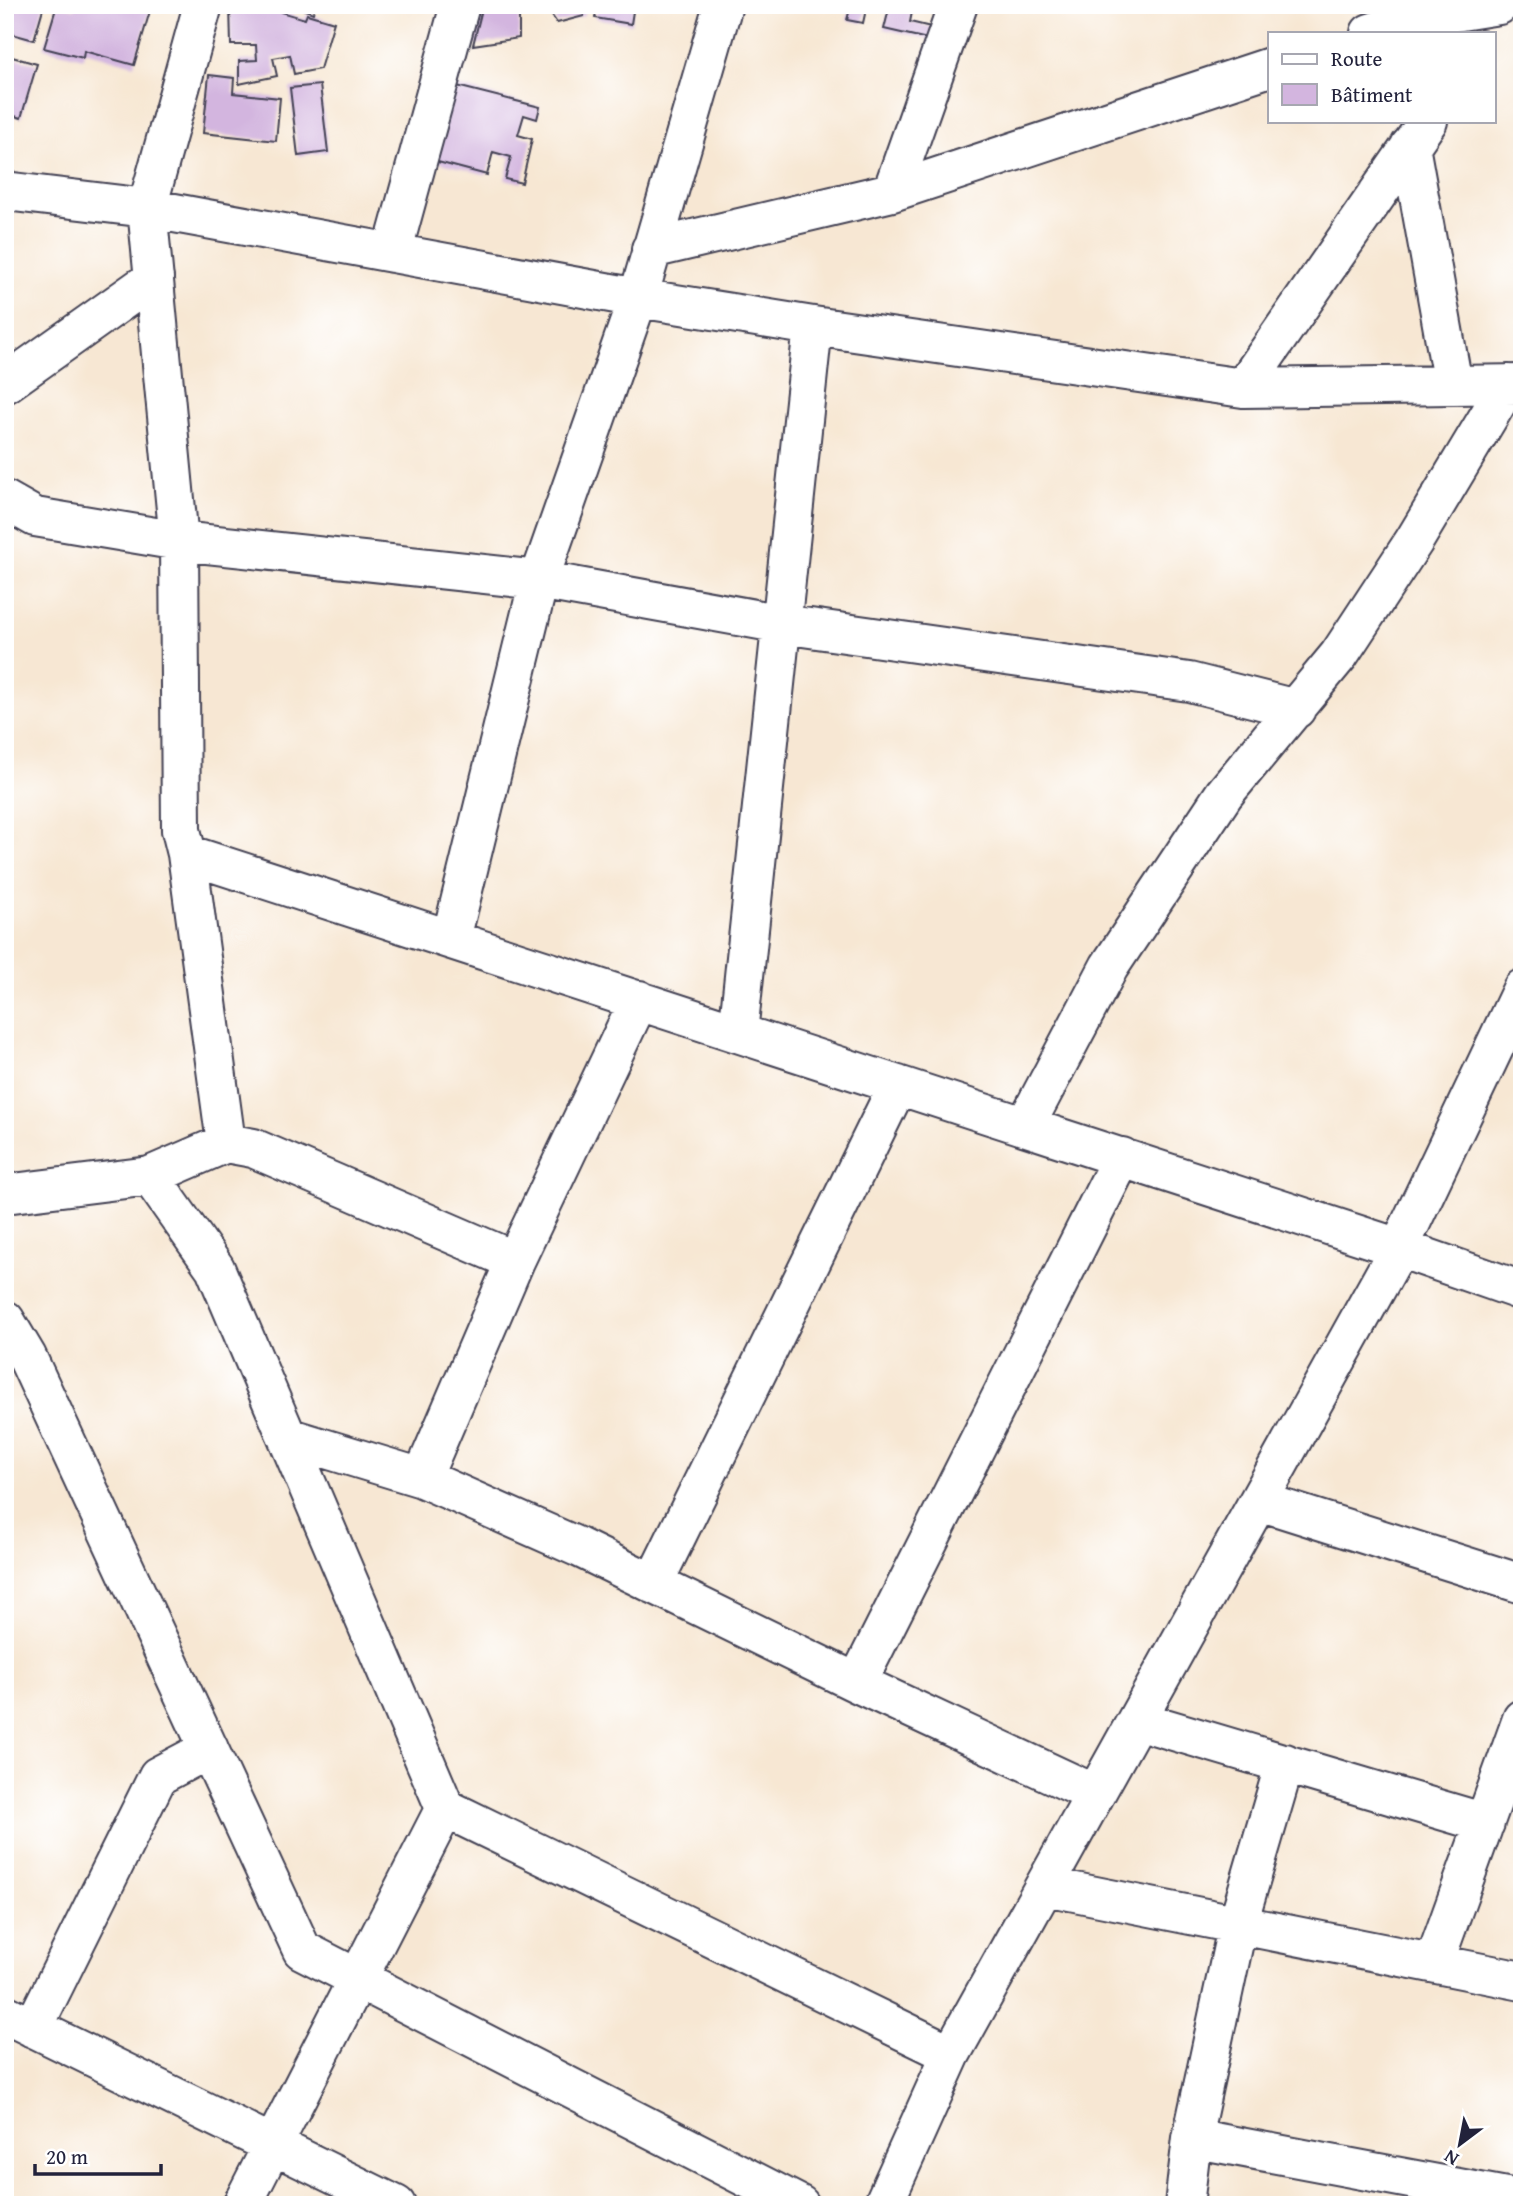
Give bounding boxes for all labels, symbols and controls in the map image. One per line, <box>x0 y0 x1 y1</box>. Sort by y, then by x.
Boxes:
legend <box>1268 32 1496 122</box>
text: Route <box>1331 43 1383 74</box>
text: Bâtiment <box>1331 79 1413 110</box>
north arrow <box>1426 2108 1496 2178</box>
scale bar <box>35 2133 161 2177</box>
text: 20 m <box>46 2141 88 2172</box>
text: N <box>1438 2143 1464 2174</box>

